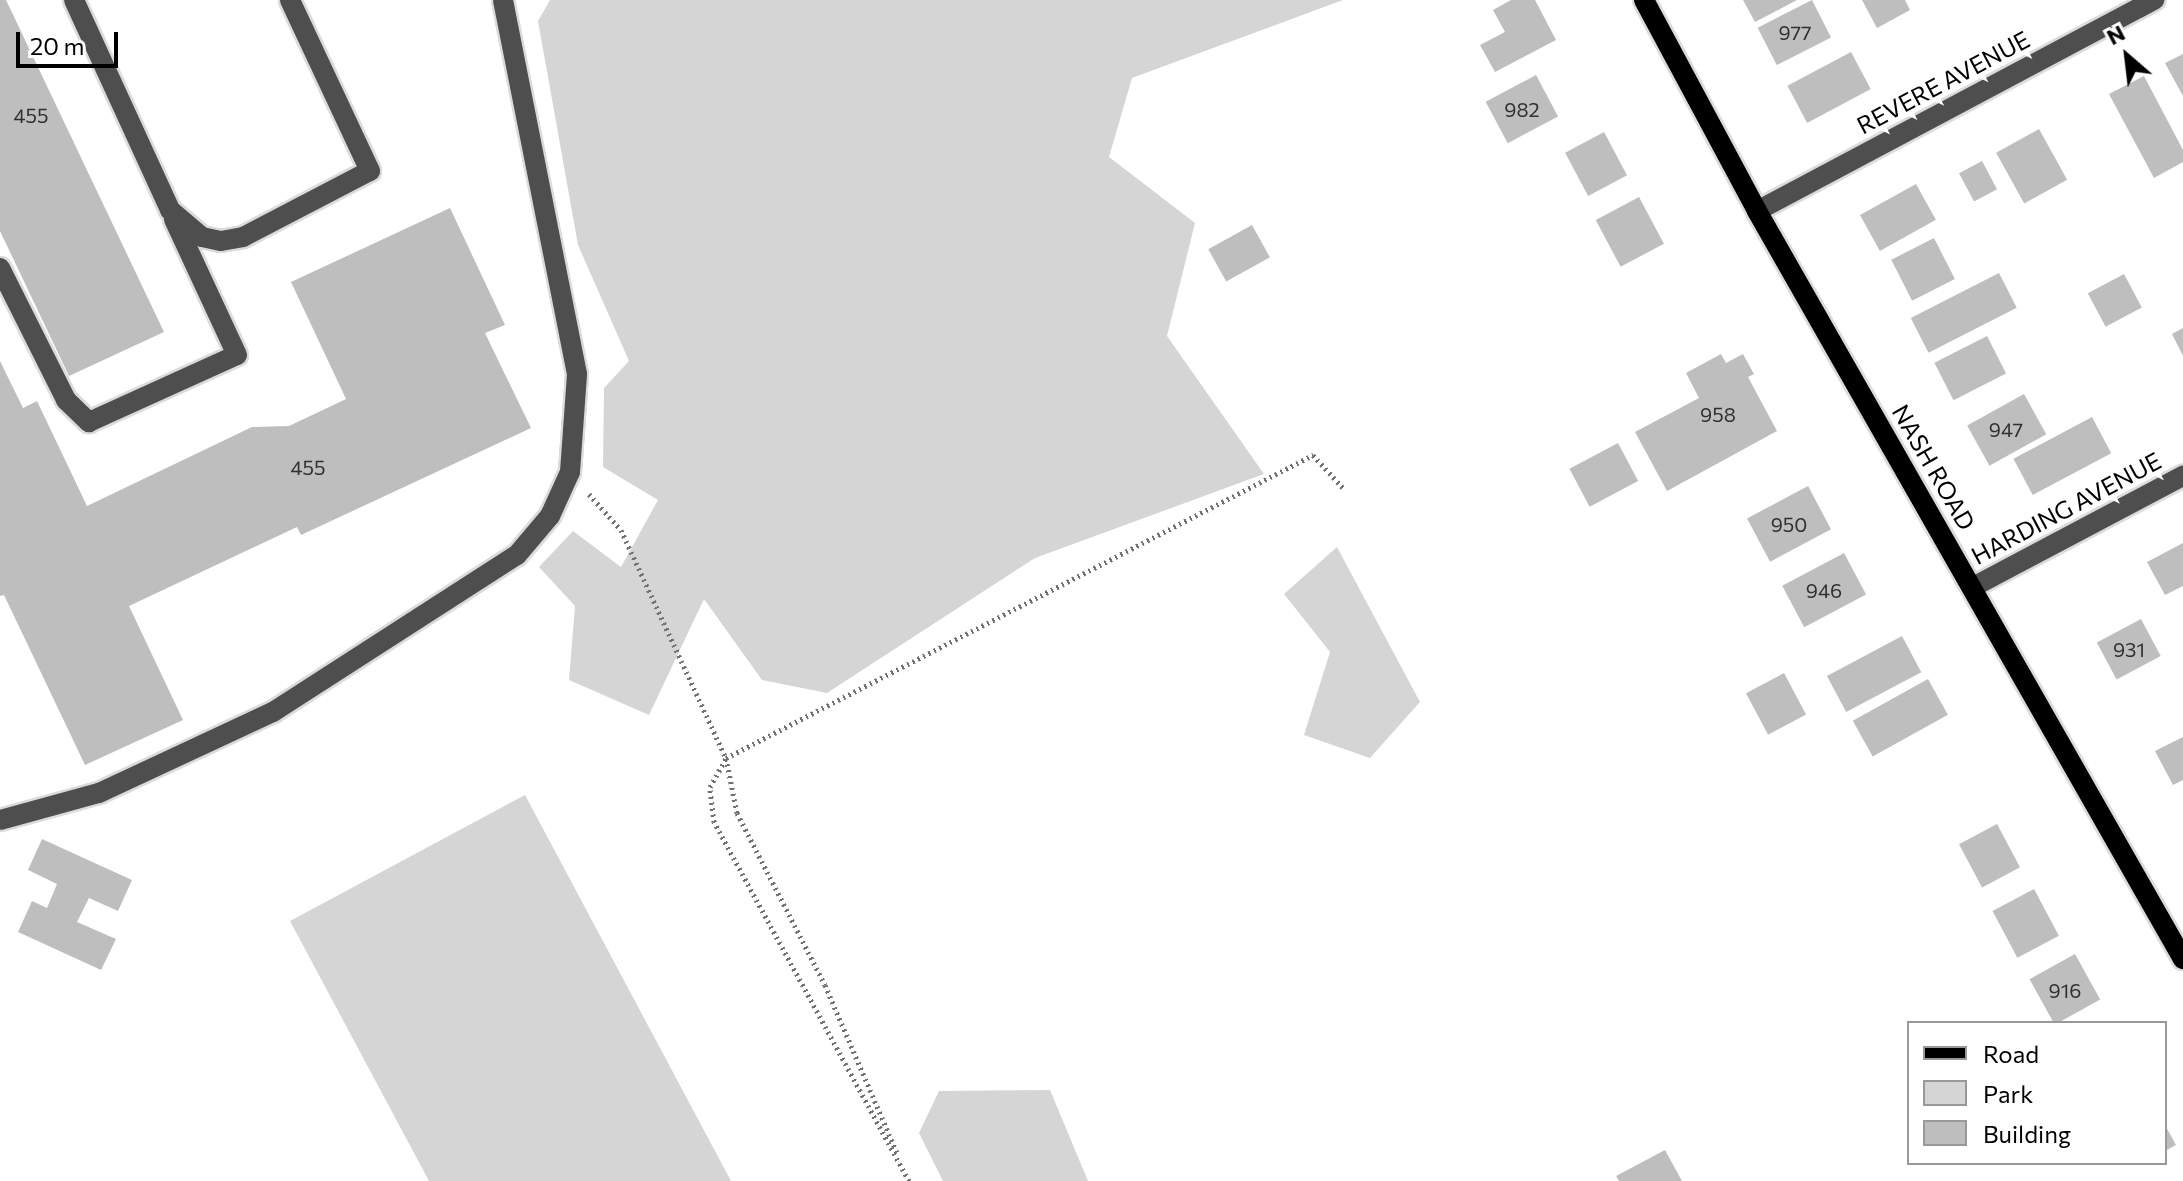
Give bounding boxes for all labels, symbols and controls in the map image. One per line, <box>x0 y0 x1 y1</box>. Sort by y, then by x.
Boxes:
scale bar <box>20 16 122 66</box>
north arrow <box>2087 16 2167 96</box>
text: N <box>2102 19 2129 50</box>
house number: 977 <box>1778 20 1812 44</box>
street label: REVERE AVENUE <box>1852 24 2034 140</box>
text: 20 m <box>30 31 84 60</box>
house number: 982 <box>1504 97 1540 121</box>
house number: 455 <box>14 103 48 127</box>
street label: NASH ROAD <box>1886 399 1982 535</box>
house number: 958 <box>1700 402 1736 426</box>
house number: 947 <box>1989 417 2023 441</box>
street label: HARDING AVENUE <box>1966 446 2166 570</box>
house number: 455 <box>291 455 325 479</box>
house number: 950 <box>1771 512 1807 536</box>
house number: 946 <box>1806 578 1842 602</box>
house number: 931 <box>2113 637 2145 661</box>
house number: 916 <box>2049 978 2081 1002</box>
legend <box>1907 1021 2167 1165</box>
text: Road <box>1983 1039 2039 1068</box>
text: Park <box>1983 1079 2033 1108</box>
text: Building <box>1983 1119 2071 1148</box>

